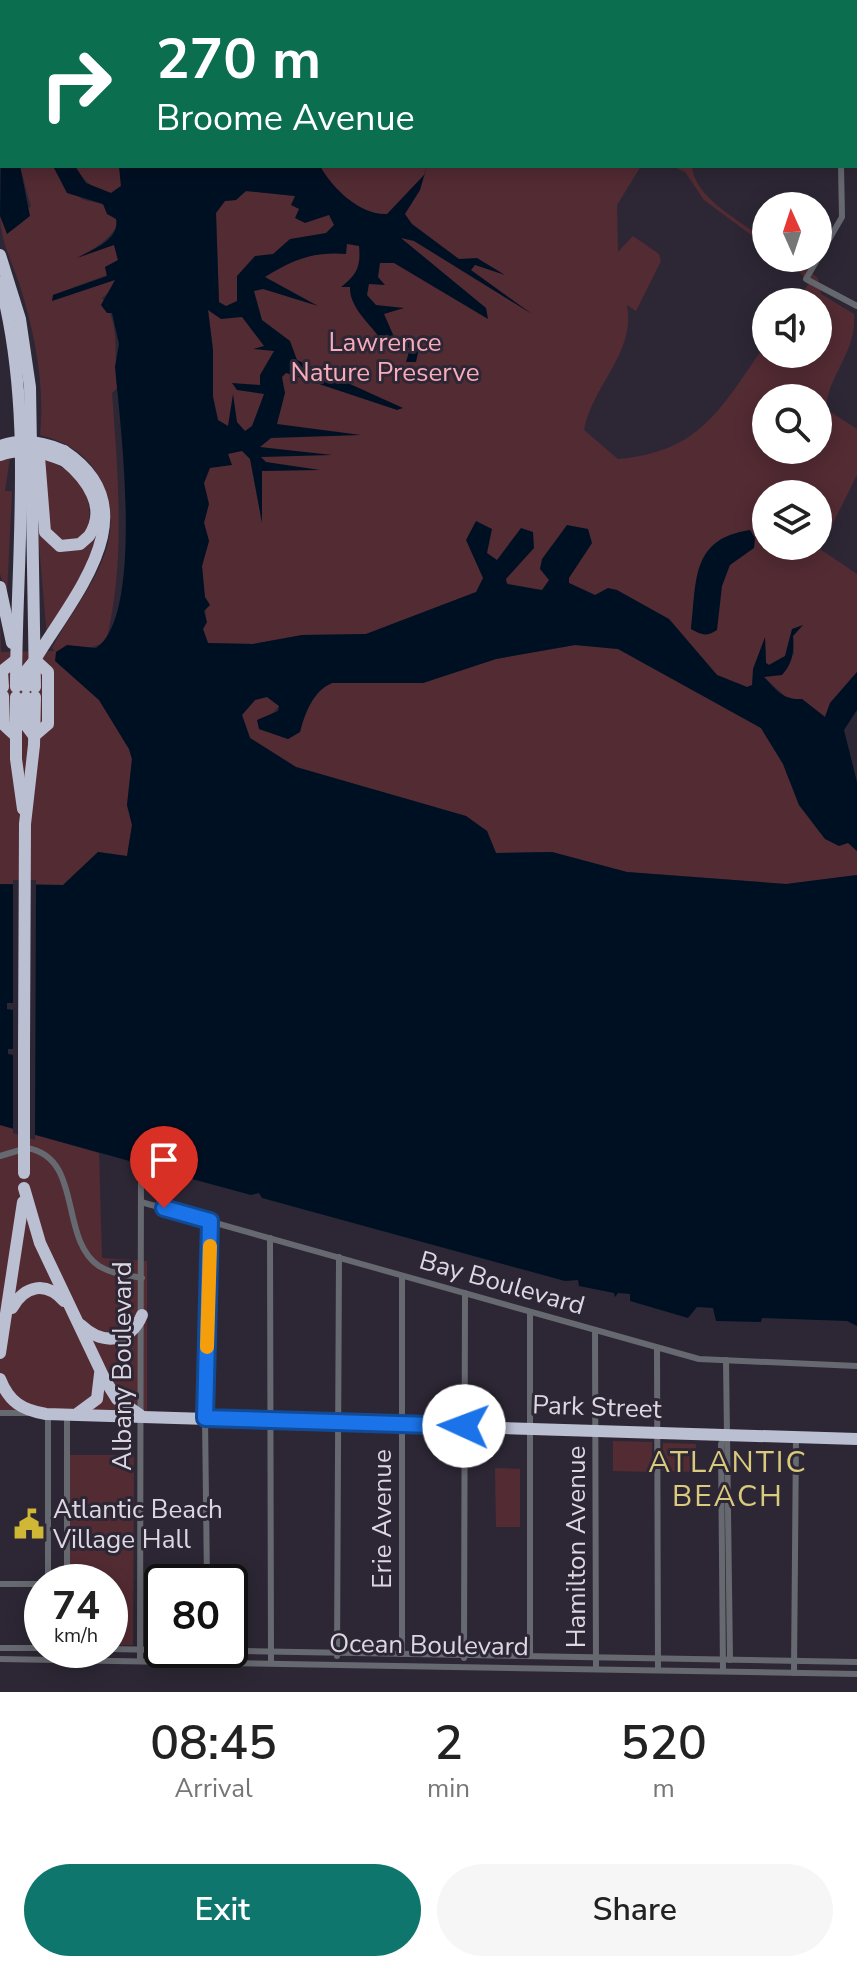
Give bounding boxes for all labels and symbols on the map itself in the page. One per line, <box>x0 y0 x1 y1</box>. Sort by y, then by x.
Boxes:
north arrow <box>752 192 832 272</box>
park label: Lawrence Nature Preserve <box>291 325 480 390</box>
pin <box>130 1126 198 1208</box>
street label: Bay Boulevard <box>415 1243 589 1323</box>
street label: Albany Boulevard <box>105 1261 140 1471</box>
position arrow <box>422 1384 506 1468</box>
street label: Park Street <box>532 1387 663 1427</box>
district label: ATLANTIC BEACH <box>648 1442 808 1517</box>
street label: Hamilton Avenue <box>559 1446 594 1648</box>
street label: Erie Avenue <box>365 1449 400 1589</box>
place label: Atlantic Beach Village Hall <box>52 1492 223 1557</box>
public building icon: Atlantic Beach Village Hall <box>12 1507 46 1541</box>
speed limit sign: 80 <box>144 1564 248 1668</box>
street label: Ocean Boulevard <box>329 1626 529 1664</box>

